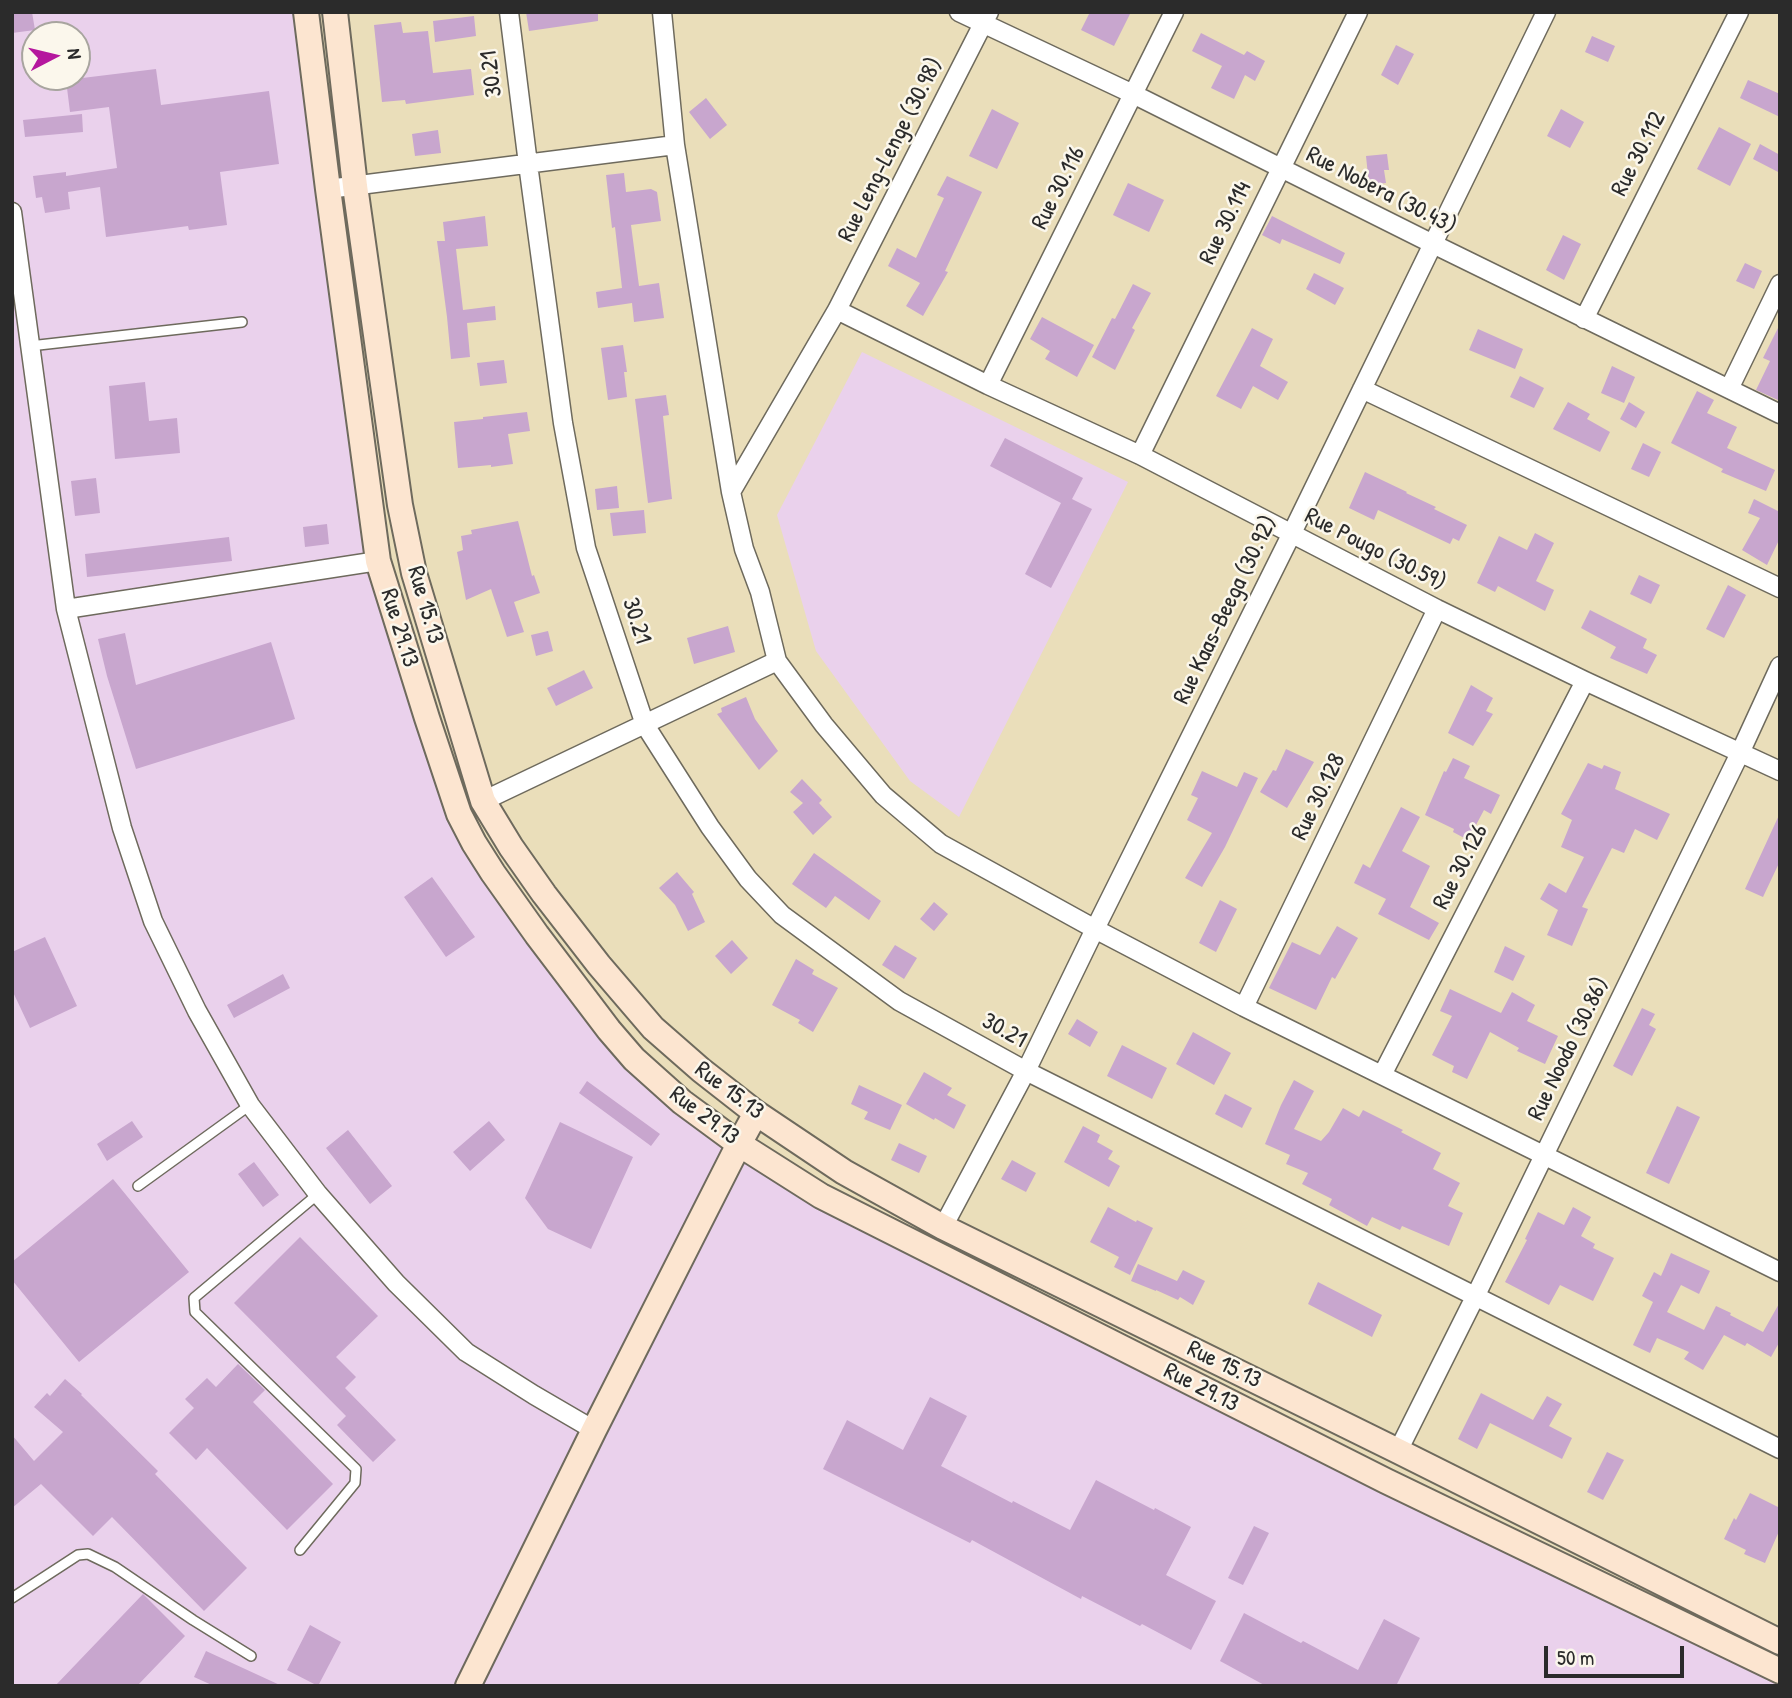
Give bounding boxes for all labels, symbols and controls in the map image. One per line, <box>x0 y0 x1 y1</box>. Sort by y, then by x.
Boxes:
north arrow <box>21 21 91 91</box>
text: N <box>61 47 88 60</box>
street label: 30.21 <box>475 49 509 99</box>
street label: Rue Leng-Lenge (30.98) <box>832 53 950 247</box>
street label: Rue 30.112 <box>1606 107 1672 201</box>
street label: Rue Nobera (30.43) <box>1301 141 1461 241</box>
street label: Rue 30.116 <box>1026 142 1092 234</box>
street label: Rue 30.114 <box>1194 177 1258 269</box>
street label: Rue Pougo (30.59) <box>1300 502 1450 598</box>
street label: Rue Kaas-Beega (30.92) <box>1168 511 1284 709</box>
street label: Rue 15.13 <box>400 563 450 647</box>
street label: Rue 29.13 <box>374 585 424 671</box>
street label: 30.21 <box>615 594 657 648</box>
street label: Rue 30.128 <box>1286 749 1352 845</box>
street label: Rue 30.126 <box>1427 820 1495 914</box>
street label: Rue Noodo (30.86) <box>1522 973 1616 1125</box>
street label: 30.21 <box>977 1007 1031 1055</box>
street label: Rue 15.13 <box>689 1056 769 1126</box>
street label: Rue 29.13 <box>663 1080 745 1152</box>
street label: Rue 15.13 <box>1182 1335 1266 1395</box>
street label: Rue 29.13 <box>1159 1357 1243 1419</box>
scale bar <box>1547 1632 1687 1676</box>
text: 50 m <box>1557 1643 1594 1672</box>

